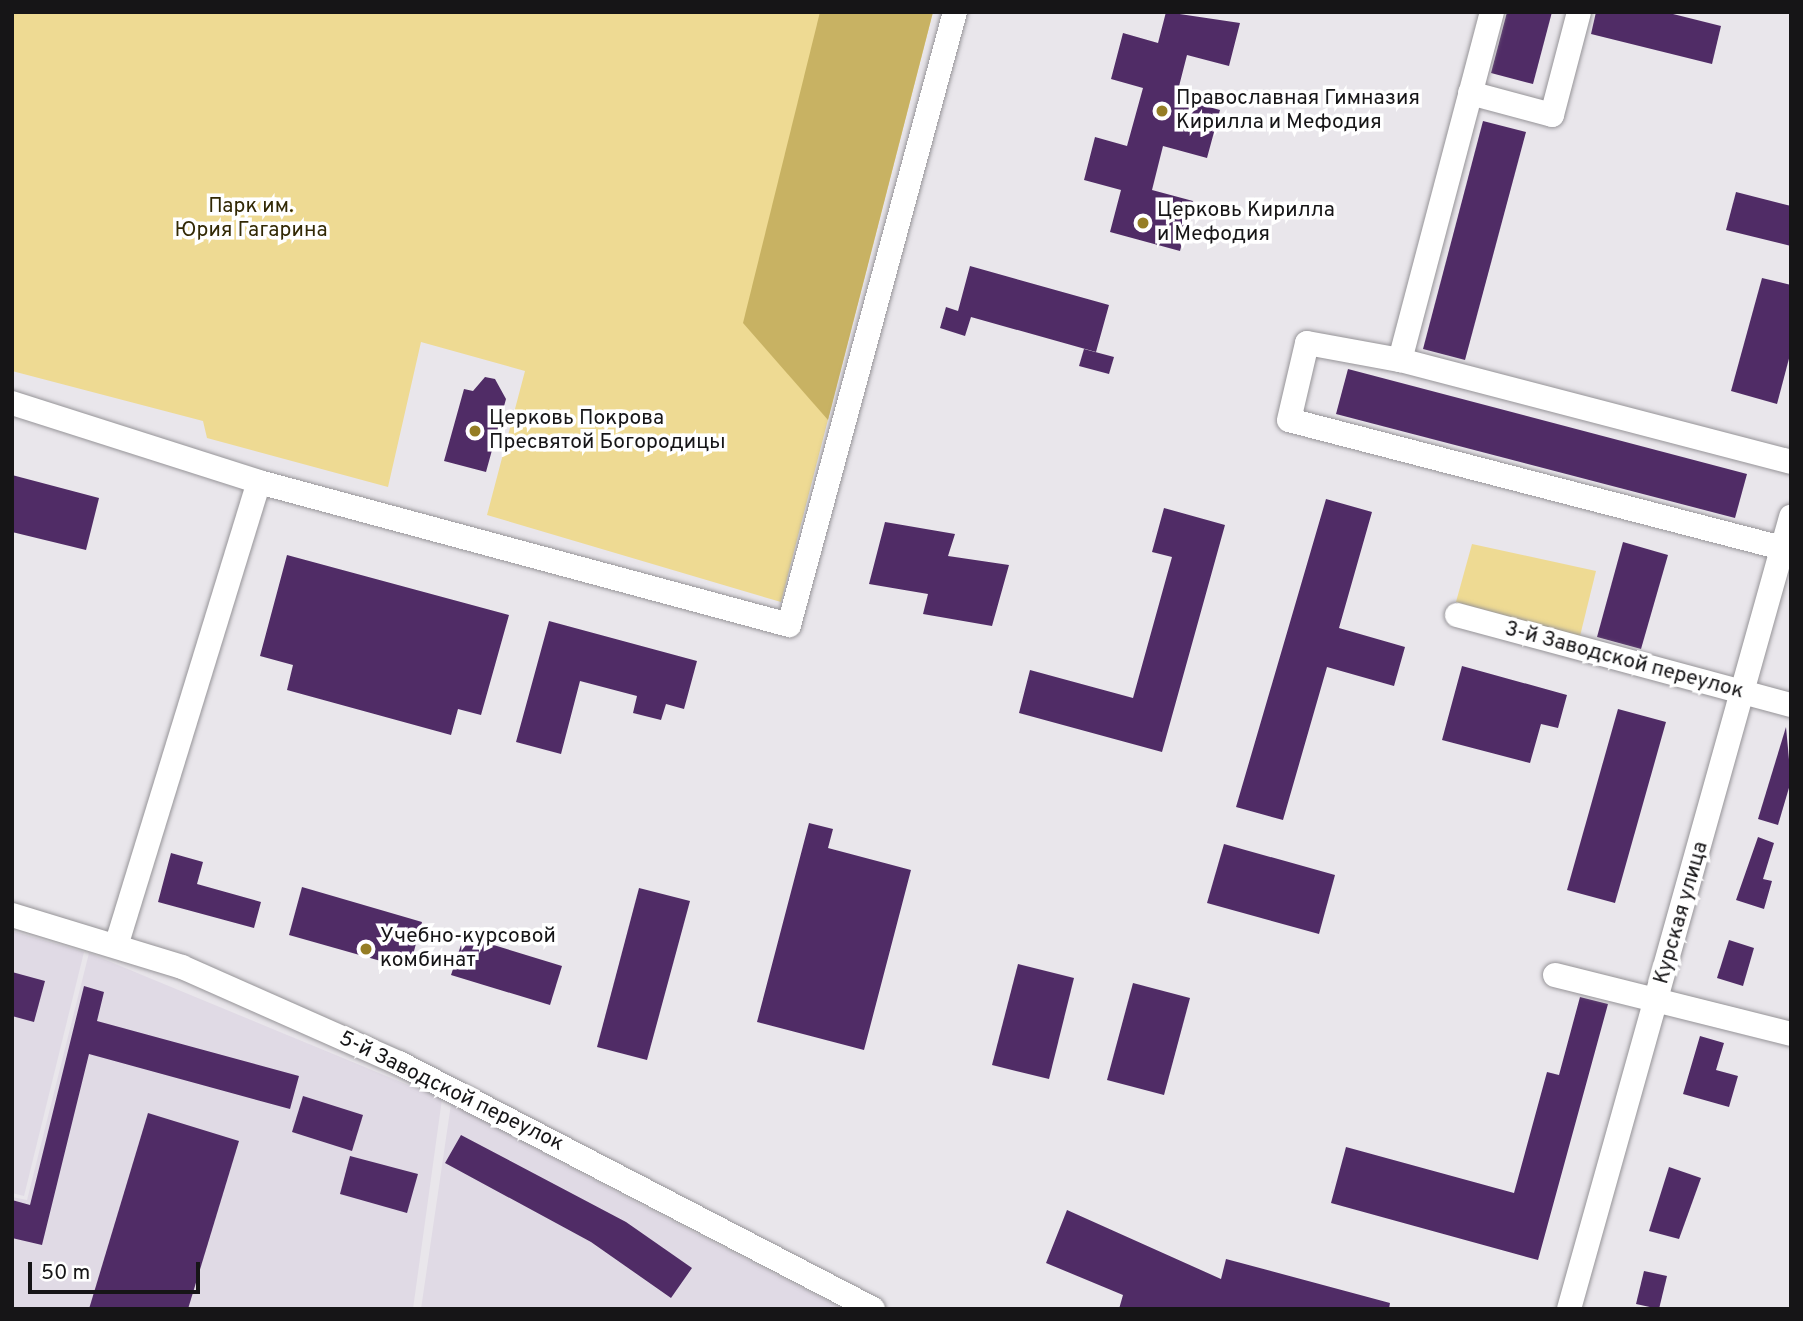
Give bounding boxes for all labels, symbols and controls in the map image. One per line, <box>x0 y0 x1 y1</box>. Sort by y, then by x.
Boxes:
place label: Православная Гимназия Кирилла и Мефодия <box>1176 86 1420 136</box>
marker: Православная Гимназия Кирилла и Мефодия <box>1154 103 1170 119</box>
park label: Парк им. Юрия Гагарина <box>174 194 328 244</box>
place label: Церковь Кирилла и Мефодия <box>1157 198 1335 248</box>
marker: Церковь Кирилла и Мефодия <box>1135 215 1151 231</box>
place label: Церковь Покрова Пресвятой Богородицы <box>489 406 726 456</box>
marker: Церковь Покрова Пресвятой Богородицы <box>467 423 483 439</box>
street label: 3-й Заводской переулок <box>1502 617 1746 705</box>
street label: Курская улица <box>1650 839 1714 987</box>
place label: Учебно-курсовой комбинат <box>380 924 556 974</box>
marker: Учебно-курсовой комбинат <box>358 941 374 957</box>
street label: 5-й Заводской переулок <box>335 1027 567 1157</box>
scale bar <box>32 1248 203 1292</box>
text: 50 m <box>41 1260 90 1287</box>

